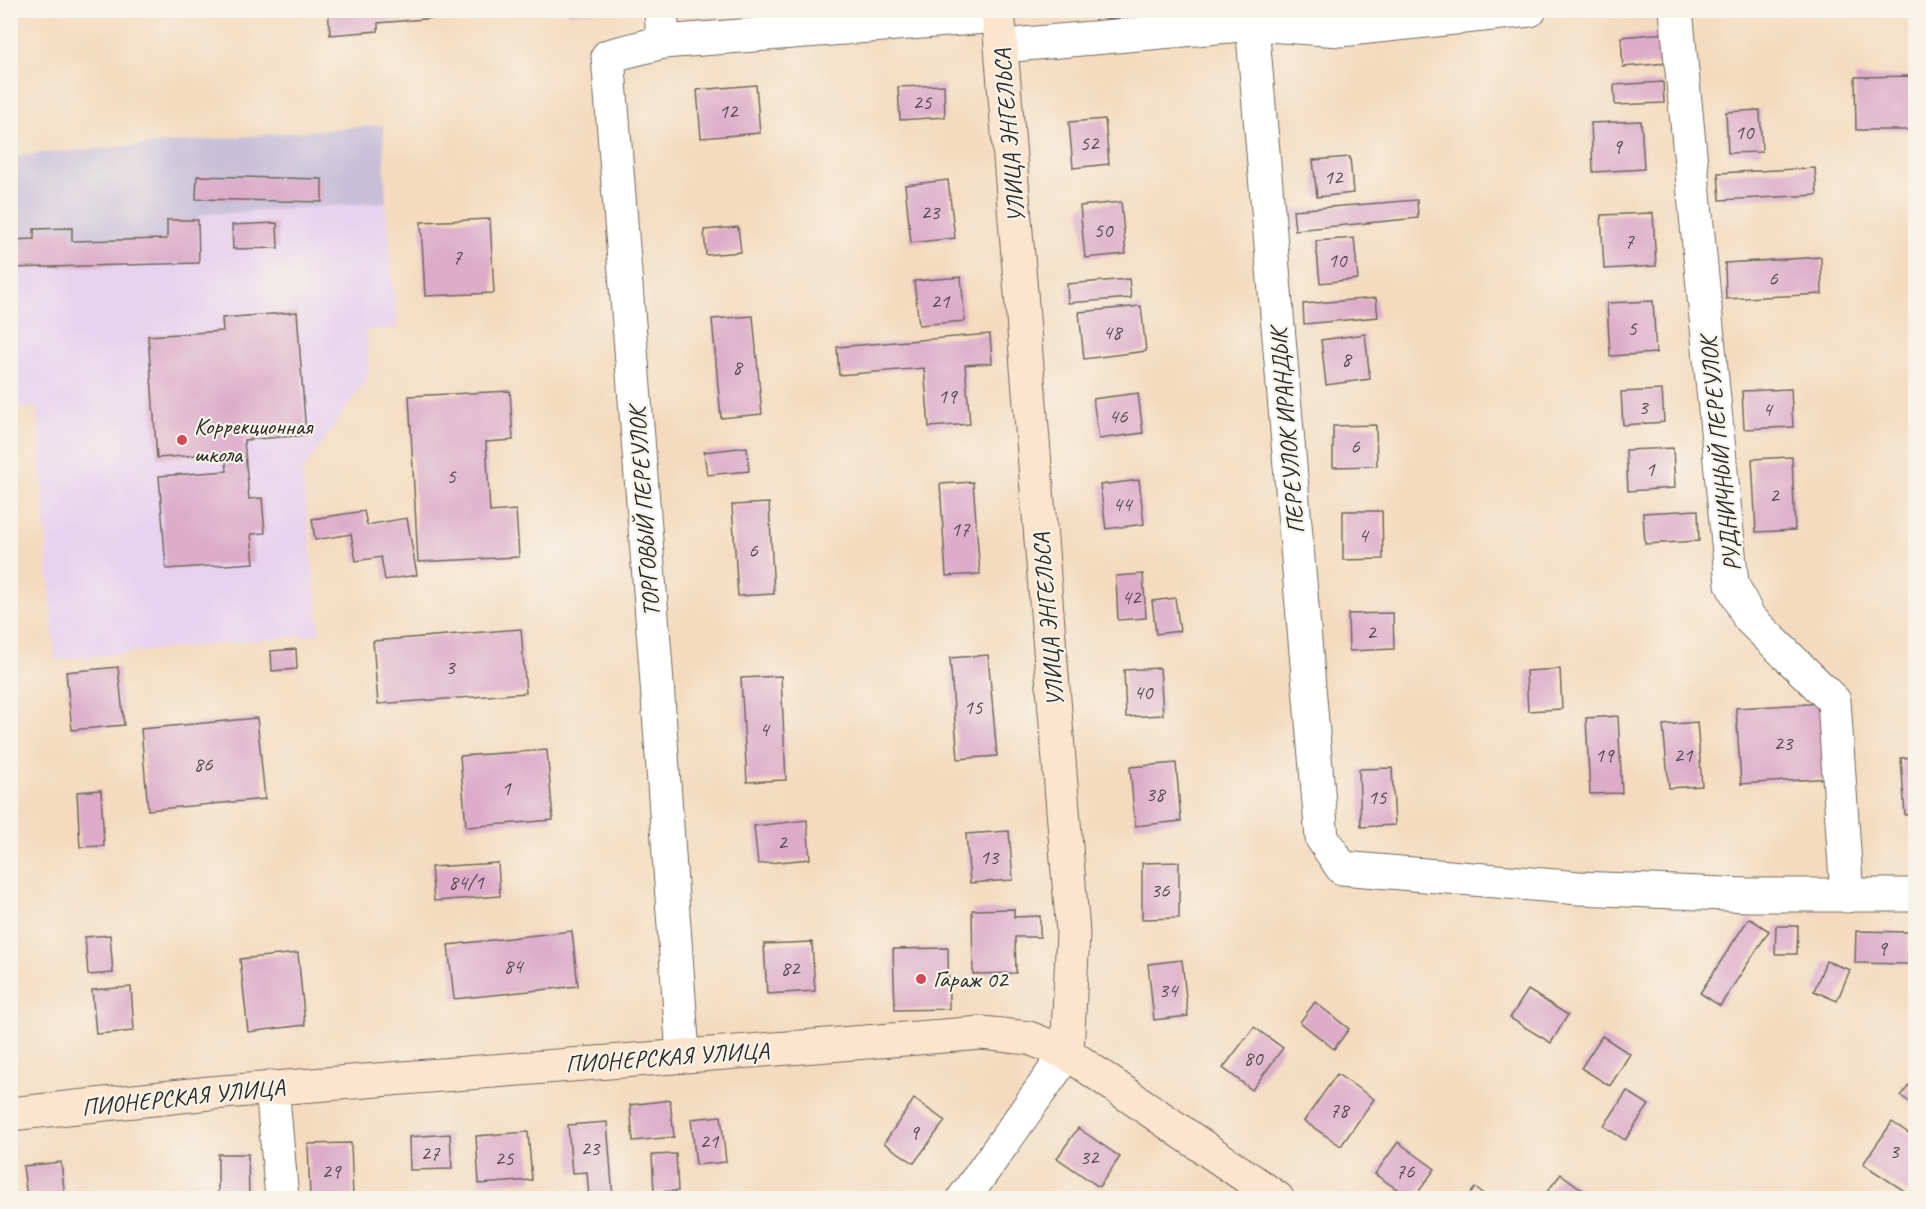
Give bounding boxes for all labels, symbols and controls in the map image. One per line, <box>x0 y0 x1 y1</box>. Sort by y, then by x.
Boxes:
street label: УЛИЦА ЭНГЕЛЬСА <box>986 47 1032 224</box>
house number: 25 <box>913 89 933 115</box>
house number: 12 <box>719 98 739 124</box>
house number: 10 <box>1735 119 1755 145</box>
house number: 52 <box>1080 130 1100 156</box>
house number: 9 <box>1612 133 1623 159</box>
house number: 12 <box>1324 164 1344 190</box>
house number: 23 <box>921 199 941 225</box>
house number: 50 <box>1094 217 1114 243</box>
house number: 7 <box>1624 228 1635 254</box>
house number: 7 <box>452 244 463 270</box>
house number: 10 <box>1328 247 1348 273</box>
house number: 6 <box>1768 265 1778 291</box>
house number: 21 <box>931 288 951 314</box>
house number: 5 <box>1627 315 1638 341</box>
house number: 48 <box>1103 319 1124 345</box>
street label: ПЕРЕУЛОК ИРАНДЫК <box>1263 322 1311 535</box>
street label: РУДНИЧНЫЙ ПЕРЕУЛОК <box>1692 330 1747 573</box>
house number: 8 <box>1341 346 1353 372</box>
house number: 8 <box>732 354 744 380</box>
house number: 19 <box>938 383 958 409</box>
house number: 3 <box>1638 394 1649 420</box>
house number: 4 <box>1762 396 1774 422</box>
street label: ТОРГОВЫЙ ПЕРЕУЛОК <box>621 401 666 618</box>
house number: 46 <box>1109 403 1128 429</box>
place label: Коррекционная школа <box>194 411 314 469</box>
marker: Коррекционная школа <box>175 433 189 447</box>
house number: 6 <box>1350 433 1360 459</box>
house number: 1 <box>1645 456 1656 482</box>
house number: 5 <box>446 463 457 489</box>
house number: 2 <box>1769 482 1780 508</box>
house number: 44 <box>1113 491 1134 517</box>
house number: 17 <box>951 516 971 542</box>
house number: 4 <box>1358 522 1370 548</box>
street label: УЛИЦА ЭНГЕЛЬСА <box>1025 531 1071 708</box>
house number: 6 <box>748 537 758 563</box>
house number: 42 <box>1122 584 1142 610</box>
house number: 2 <box>1366 619 1377 645</box>
house number: 3 <box>445 654 456 680</box>
house number: 40 <box>1134 679 1154 705</box>
house number: 15 <box>964 694 984 720</box>
house number: 4 <box>759 716 771 742</box>
house number: 23 <box>1774 730 1794 756</box>
house number: 19 <box>1595 742 1615 768</box>
house number: 21 <box>1674 742 1694 768</box>
house number: 86 <box>194 751 213 777</box>
house number: 1 <box>501 775 512 801</box>
house number: 38 <box>1146 781 1167 807</box>
house number: 15 <box>1368 784 1388 810</box>
house number: 2 <box>777 829 788 855</box>
house number: 13 <box>980 844 1000 870</box>
house number: 84/1 <box>448 869 485 895</box>
house number: 36 <box>1151 877 1170 903</box>
house number: 9 <box>1877 935 1888 961</box>
house number: 84 <box>504 953 525 979</box>
house number: 82 <box>781 955 801 981</box>
place label: Гараж 02 <box>933 964 1010 994</box>
marker: Гараж 02 <box>914 972 928 986</box>
house number: 34 <box>1159 977 1180 1003</box>
street label: ПИОНЕРСКАЯ УЛИЦА <box>564 1035 771 1079</box>
house number: 80 <box>1244 1045 1264 1071</box>
street label: ПИОНЕРСКАЯ УЛИЦА <box>80 1071 287 1123</box>
house number: 78 <box>1330 1097 1351 1123</box>
house number: 9 <box>909 1119 920 1145</box>
house number: 21 <box>700 1128 720 1154</box>
house number: 23 <box>581 1135 601 1161</box>
house number: 3 <box>1889 1138 1900 1164</box>
house number: 27 <box>421 1140 441 1166</box>
house number: 32 <box>1080 1144 1100 1170</box>
house number: 25 <box>495 1145 515 1171</box>
house number: 29 <box>322 1158 342 1184</box>
house number: 76 <box>1396 1158 1415 1184</box>

